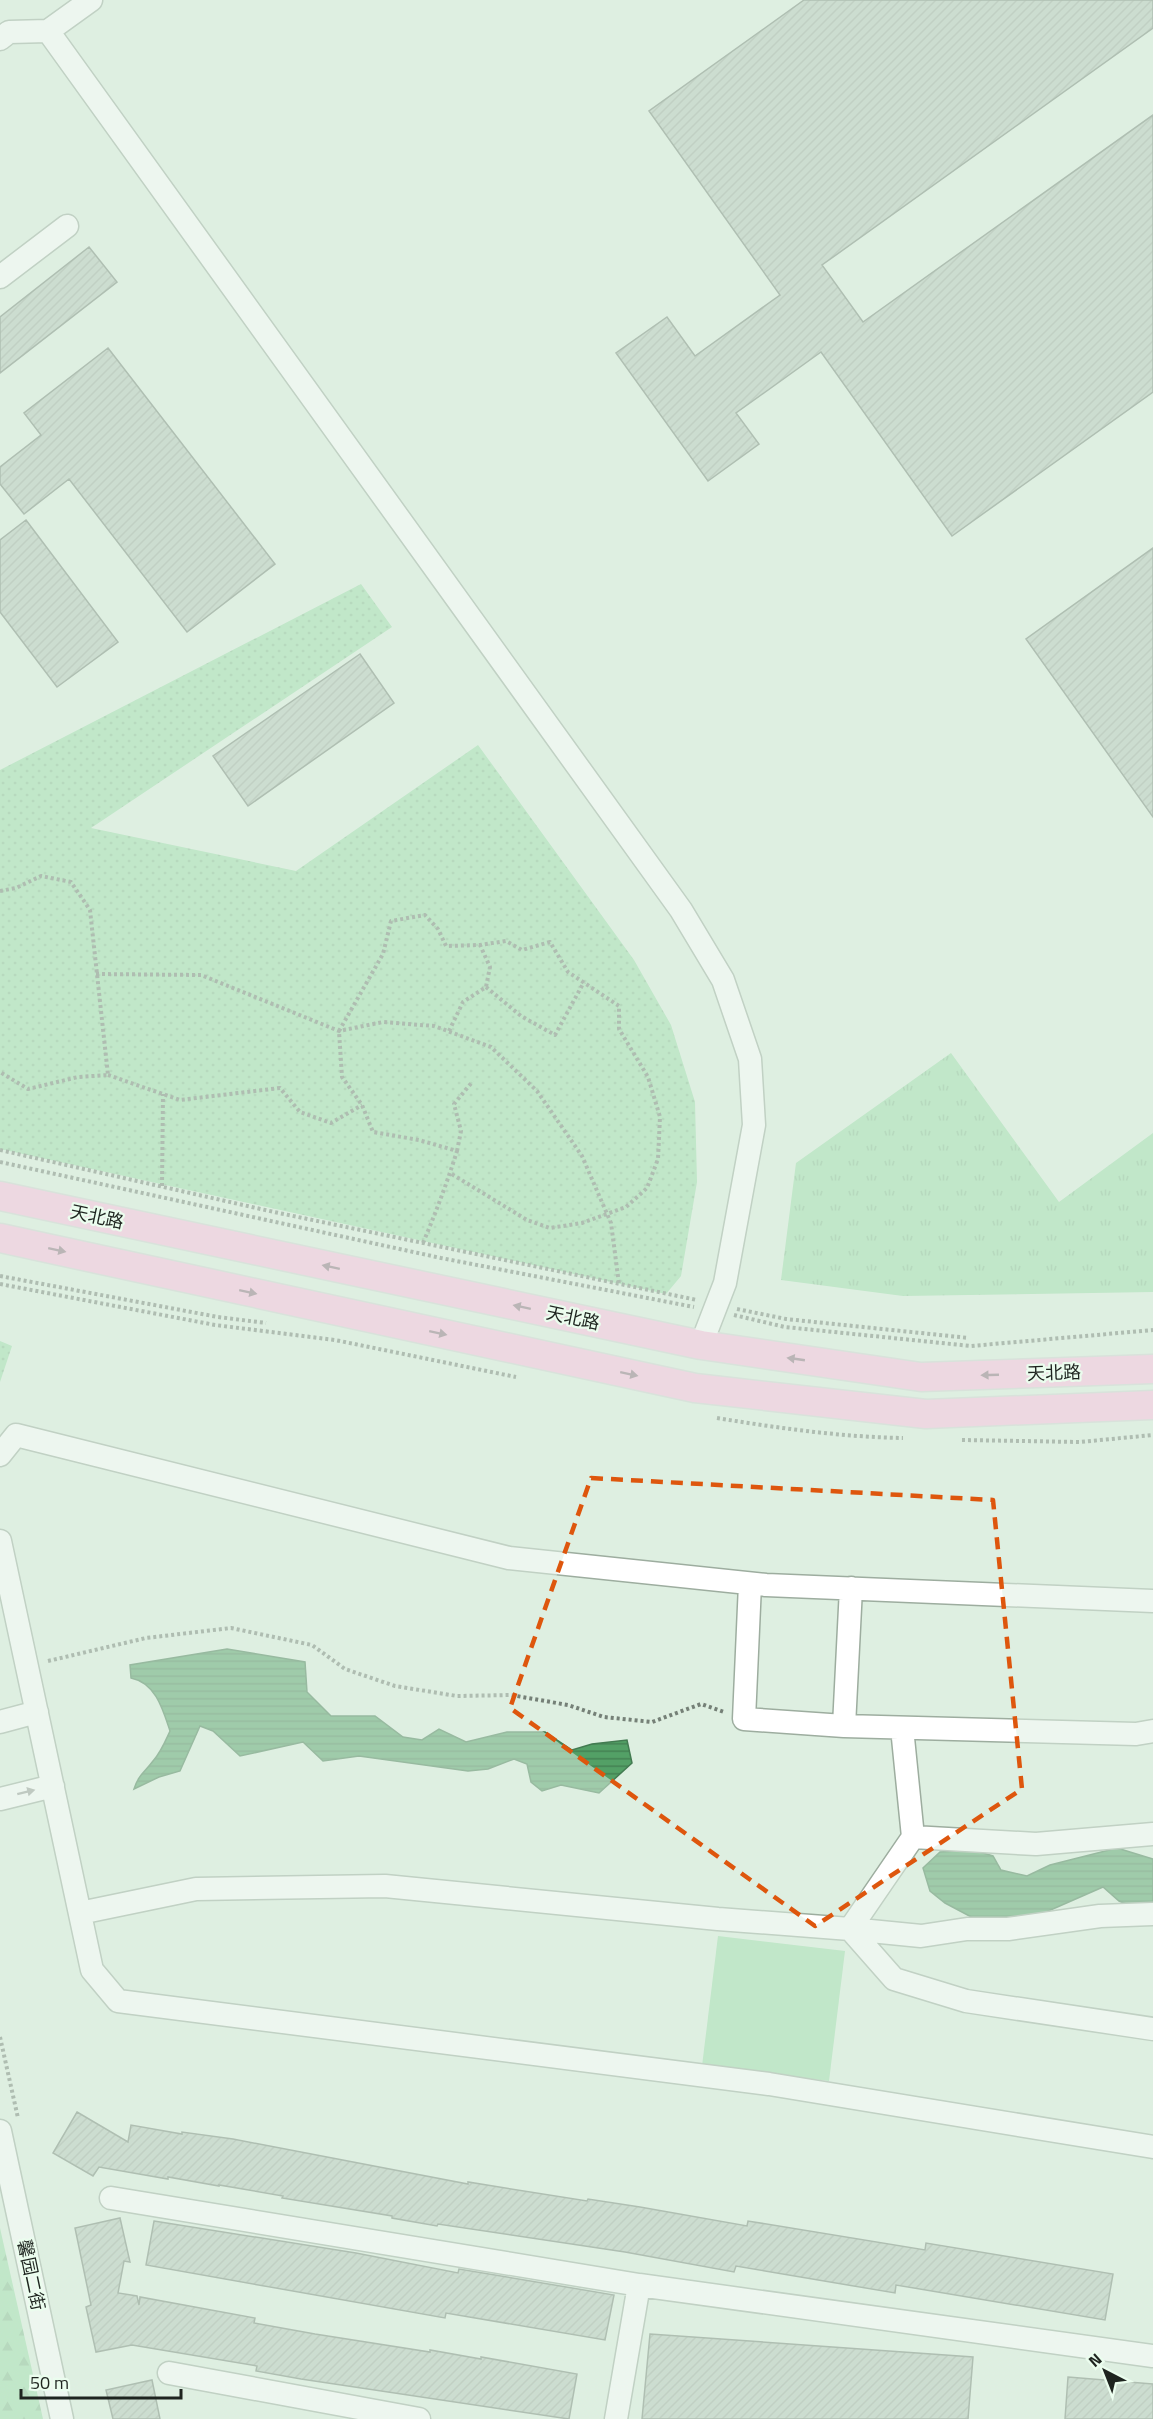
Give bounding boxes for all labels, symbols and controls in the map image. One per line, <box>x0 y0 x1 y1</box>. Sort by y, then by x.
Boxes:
street label: 天北路 <box>68 1198 126 1235</box>
one-way arrow <box>48 1246 67 1255</box>
one-way arrow <box>322 1261 341 1271</box>
one-way arrow <box>238 1287 257 1297</box>
street label: 天北路 <box>544 1299 602 1336</box>
one-way arrow <box>512 1302 531 1311</box>
one-way arrow <box>429 1329 448 1338</box>
one-way arrow <box>787 1354 806 1363</box>
street label: 天北路 <box>1027 1358 1081 1387</box>
one-way arrow <box>620 1370 639 1379</box>
one-way arrow <box>980 1371 999 1380</box>
one-way arrow <box>17 1787 35 1797</box>
street label: 馨园二街 <box>11 2237 52 2313</box>
north arrow <box>1075 2341 1135 2401</box>
text: N <box>1083 2347 1107 2372</box>
scale bar <box>21 2362 182 2400</box>
text: 50 m <box>30 2369 69 2396</box>

